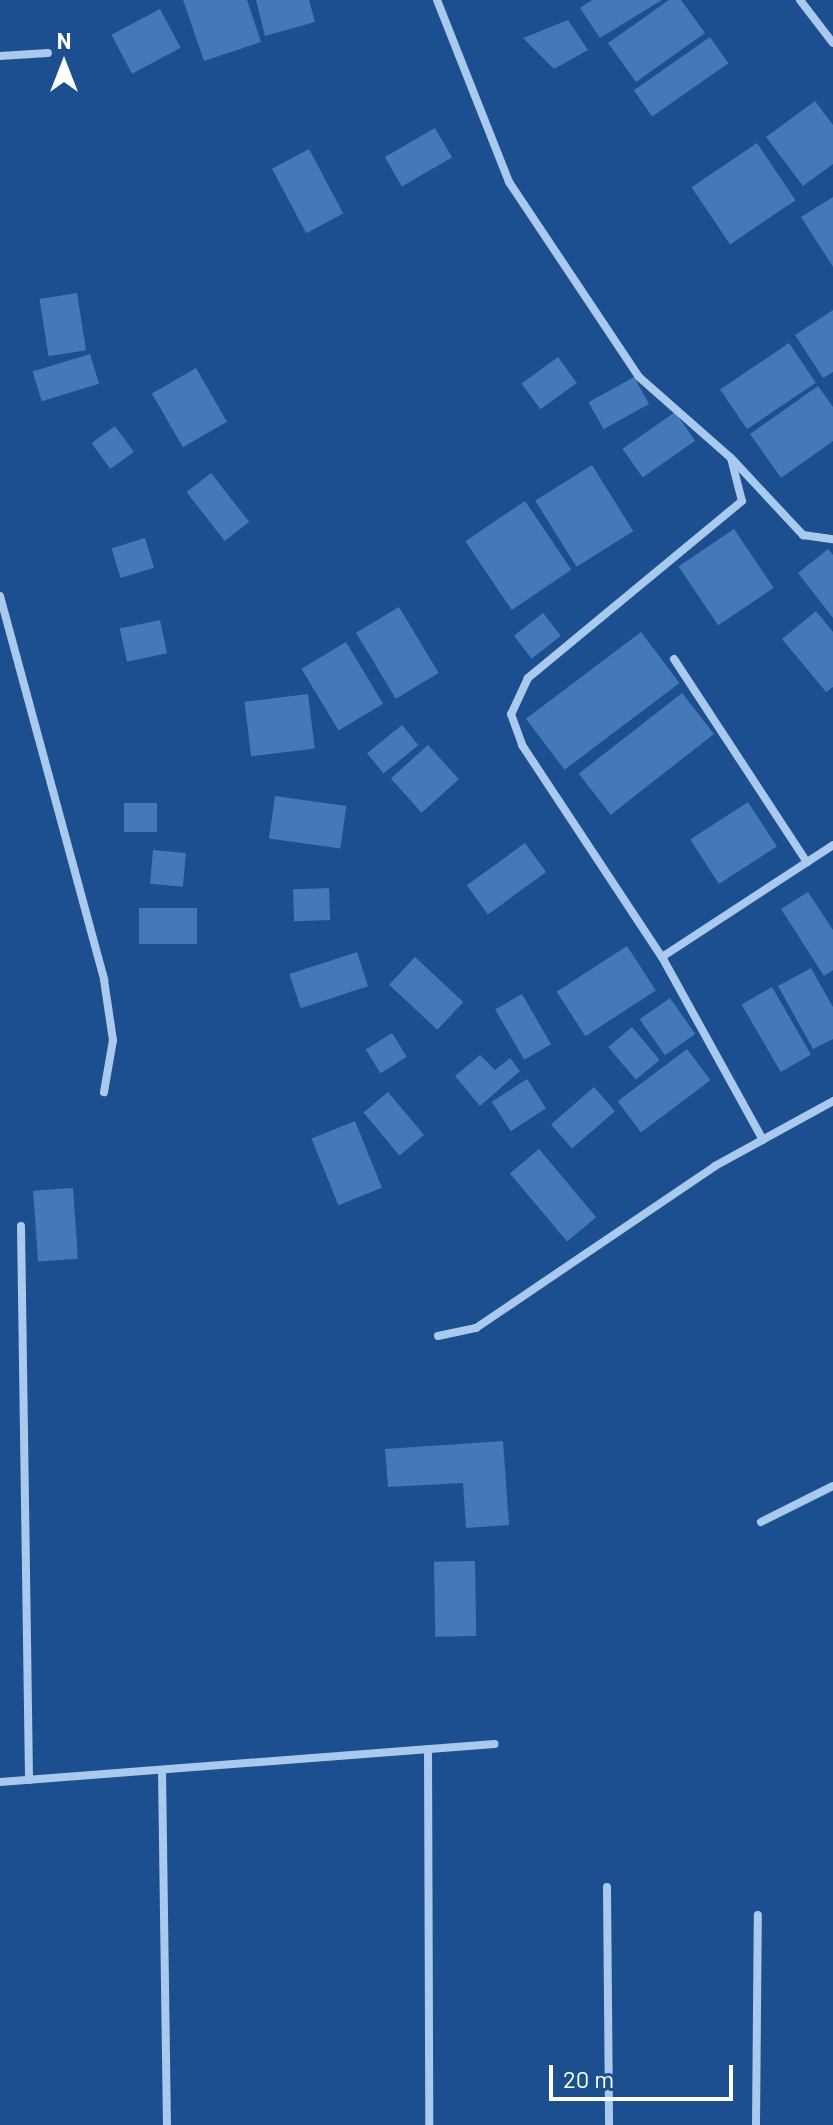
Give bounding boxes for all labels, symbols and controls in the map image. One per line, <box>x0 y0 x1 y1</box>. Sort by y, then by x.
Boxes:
north arrow <box>24 24 104 104</box>
text: N <box>57 27 71 53</box>
scale bar <box>553 2049 737 2099</box>
text: 20 m <box>563 2064 614 2093</box>

